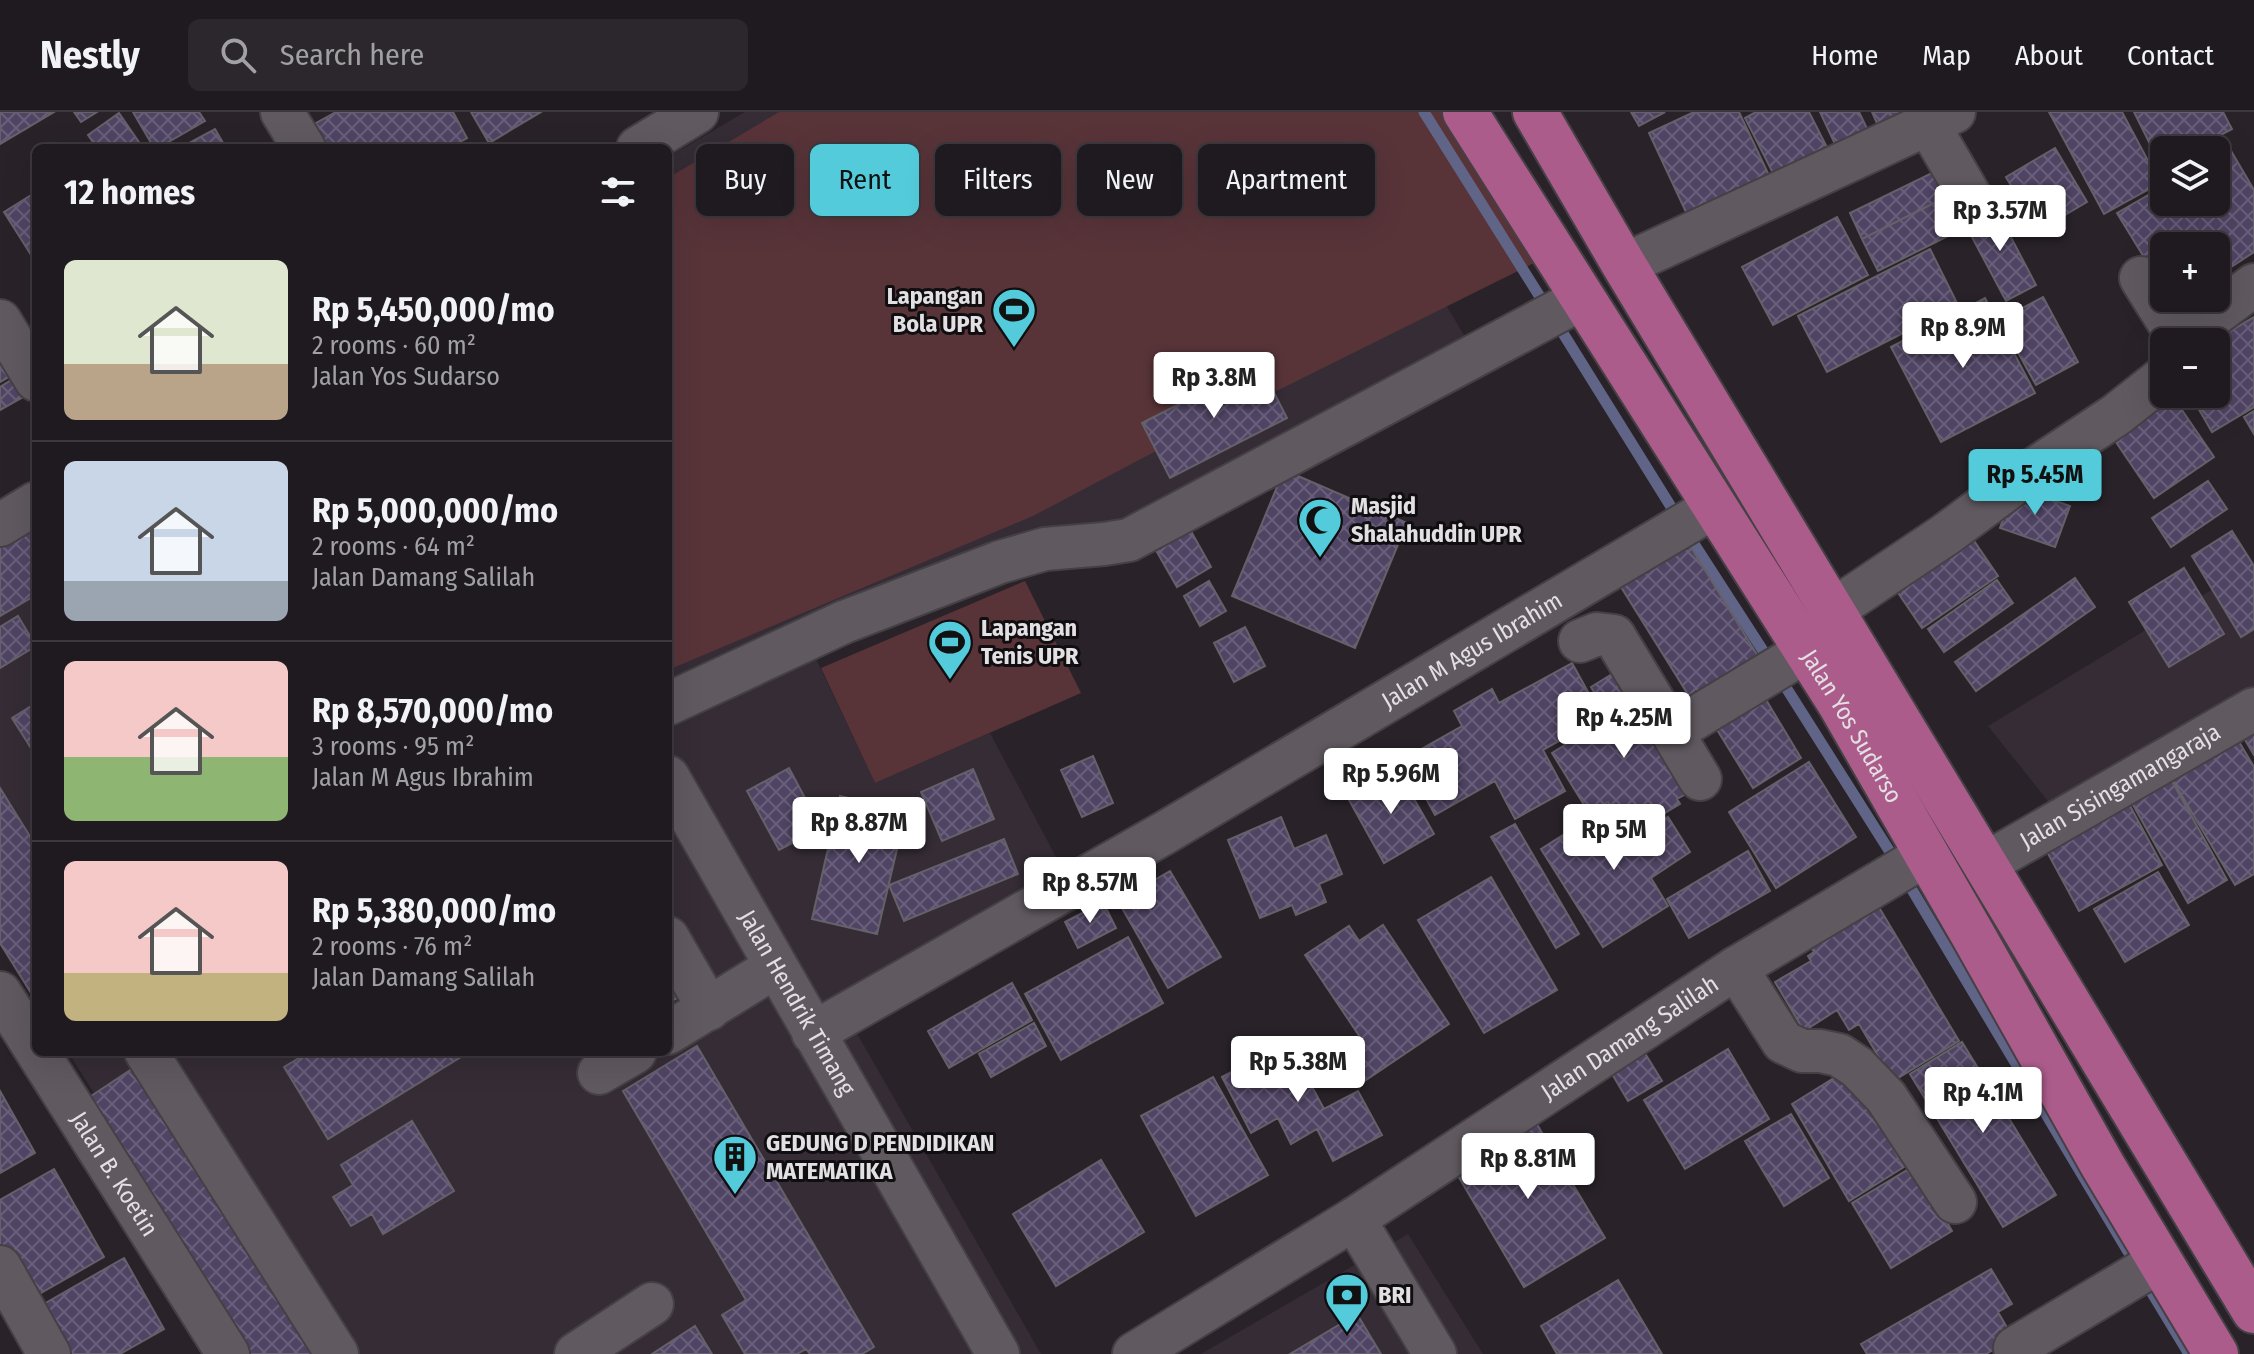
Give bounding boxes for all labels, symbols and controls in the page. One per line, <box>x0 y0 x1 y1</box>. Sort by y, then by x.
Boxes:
search box <box>188 19 748 91</box>
text: Nestly <box>40 32 140 78</box>
icon: search <box>216 33 260 77</box>
text: Search here <box>280 37 424 73</box>
text: Home <box>1811 39 1878 72</box>
text: Map <box>1922 39 1971 72</box>
text: About <box>2015 39 2083 72</box>
text: Contact <box>2127 39 2214 72</box>
map controls <box>2150 136 2230 408</box>
button: layers <box>2150 136 2230 216</box>
chip: Buy <box>696 144 794 216</box>
chip: Rent <box>810 144 919 216</box>
chip: Filters <box>935 144 1061 216</box>
chip: New <box>1077 144 1182 216</box>
chip: Apartment <box>1198 144 1375 216</box>
icon: filters <box>596 170 640 214</box>
text: 12 homes <box>64 172 195 213</box>
pin: Rp 3.57M <box>1917 185 2083 253</box>
text: Rp 3.57M <box>1953 195 2047 226</box>
button: + <box>2150 232 2230 312</box>
place label: Lapangan Bola UPR <box>887 282 984 338</box>
sports icon: Lapangan Bola UPR <box>990 286 1038 349</box>
text: Rp 5,450,000/mo <box>312 289 555 330</box>
icon: home <box>128 292 224 388</box>
pin: Rp 8.9M <box>1889 302 2037 370</box>
text: Rp 8.9M <box>1920 312 2006 343</box>
button: − <box>2150 328 2230 408</box>
text: 2 rooms · 60 m² <box>312 330 476 361</box>
pin: Rp 3.8M <box>1140 352 1288 420</box>
text: Jalan Yos Sudarso <box>312 361 500 392</box>
text: Rp 3.8M <box>1172 362 1256 393</box>
pin: Rp 5.45M <box>1952 449 2118 517</box>
text: Rp 5.45M <box>1987 459 2083 490</box>
text: Rp 5,000,000/mo <box>312 490 558 531</box>
place label: Masjid Shalahuddin UPR <box>1351 492 1522 548</box>
icon: home <box>128 493 224 589</box>
mosque icon: Masjid Shalahuddin UPR <box>1296 496 1344 559</box>
text: 2 rooms · 64 m² <box>312 531 475 562</box>
text: Jalan Damang Salilah <box>312 562 535 593</box>
street label: Jalan M Agus Ibrahim <box>1377 586 1567 715</box>
place label: Lapangan Tenis UPR <box>981 614 1079 670</box>
sports icon: Lapangan Tenis UPR <box>926 618 974 681</box>
street label: Jalan Yos Sudarso <box>1795 645 1908 808</box>
text: Rp 8,570,000/mo <box>312 690 553 731</box>
pin: Rp 4.25M <box>1541 692 1707 760</box>
icon: home <box>128 693 224 789</box>
text: Rp 4.25M <box>1576 702 1672 733</box>
street label: Jalan Sisingamangaraja <box>2015 717 2225 855</box>
text: 3 rooms · 95 m² <box>312 731 474 762</box>
pin: Rp 5.96M <box>1308 748 1474 816</box>
text: Rp 5.96M <box>1342 758 1440 789</box>
text: Jalan M Agus Ibrahim <box>312 762 534 793</box>
pin: Rp 8.87M <box>776 797 942 865</box>
pin: Rp 5M <box>1558 804 1670 872</box>
text: Rp 8.87M <box>810 807 908 838</box>
text: Rp 5M <box>1581 814 1647 845</box>
pin: Rp 8.57M <box>1007 857 1173 925</box>
text: Rp 8.57M <box>1042 867 1138 898</box>
text: Rp 5,380,000/mo <box>312 890 556 931</box>
icon: home <box>128 893 224 989</box>
street label: Jalan Hendrik Timang <box>733 905 861 1101</box>
text: 2 rooms · 76 m² <box>312 931 472 962</box>
text: Jalan Damang Salilah <box>312 962 535 993</box>
street label: Jalan Damang Salilah <box>1536 970 1724 1106</box>
pin: Rp 5.38M <box>1215 1036 1381 1104</box>
text: Rp 5.38M <box>1249 1046 1347 1077</box>
pin: Rp 4.1M <box>1909 1067 2057 1135</box>
text: Rp 4.1M <box>1943 1077 2023 1108</box>
street label: Jalan B. Koetin <box>65 1107 164 1241</box>
place label: GEDUNG D PENDIDIKAN MATEMATIKA <box>766 1129 994 1185</box>
building icon: GEDUNG D PENDIDIKAN MATEMATIKA <box>711 1133 759 1196</box>
pin: Rp 8.81M <box>1445 1133 1611 1201</box>
text: Rp 8.81M <box>1480 1143 1576 1174</box>
bank icon: BRI <box>1323 1271 1371 1334</box>
place label: BRI <box>1378 1281 1411 1309</box>

